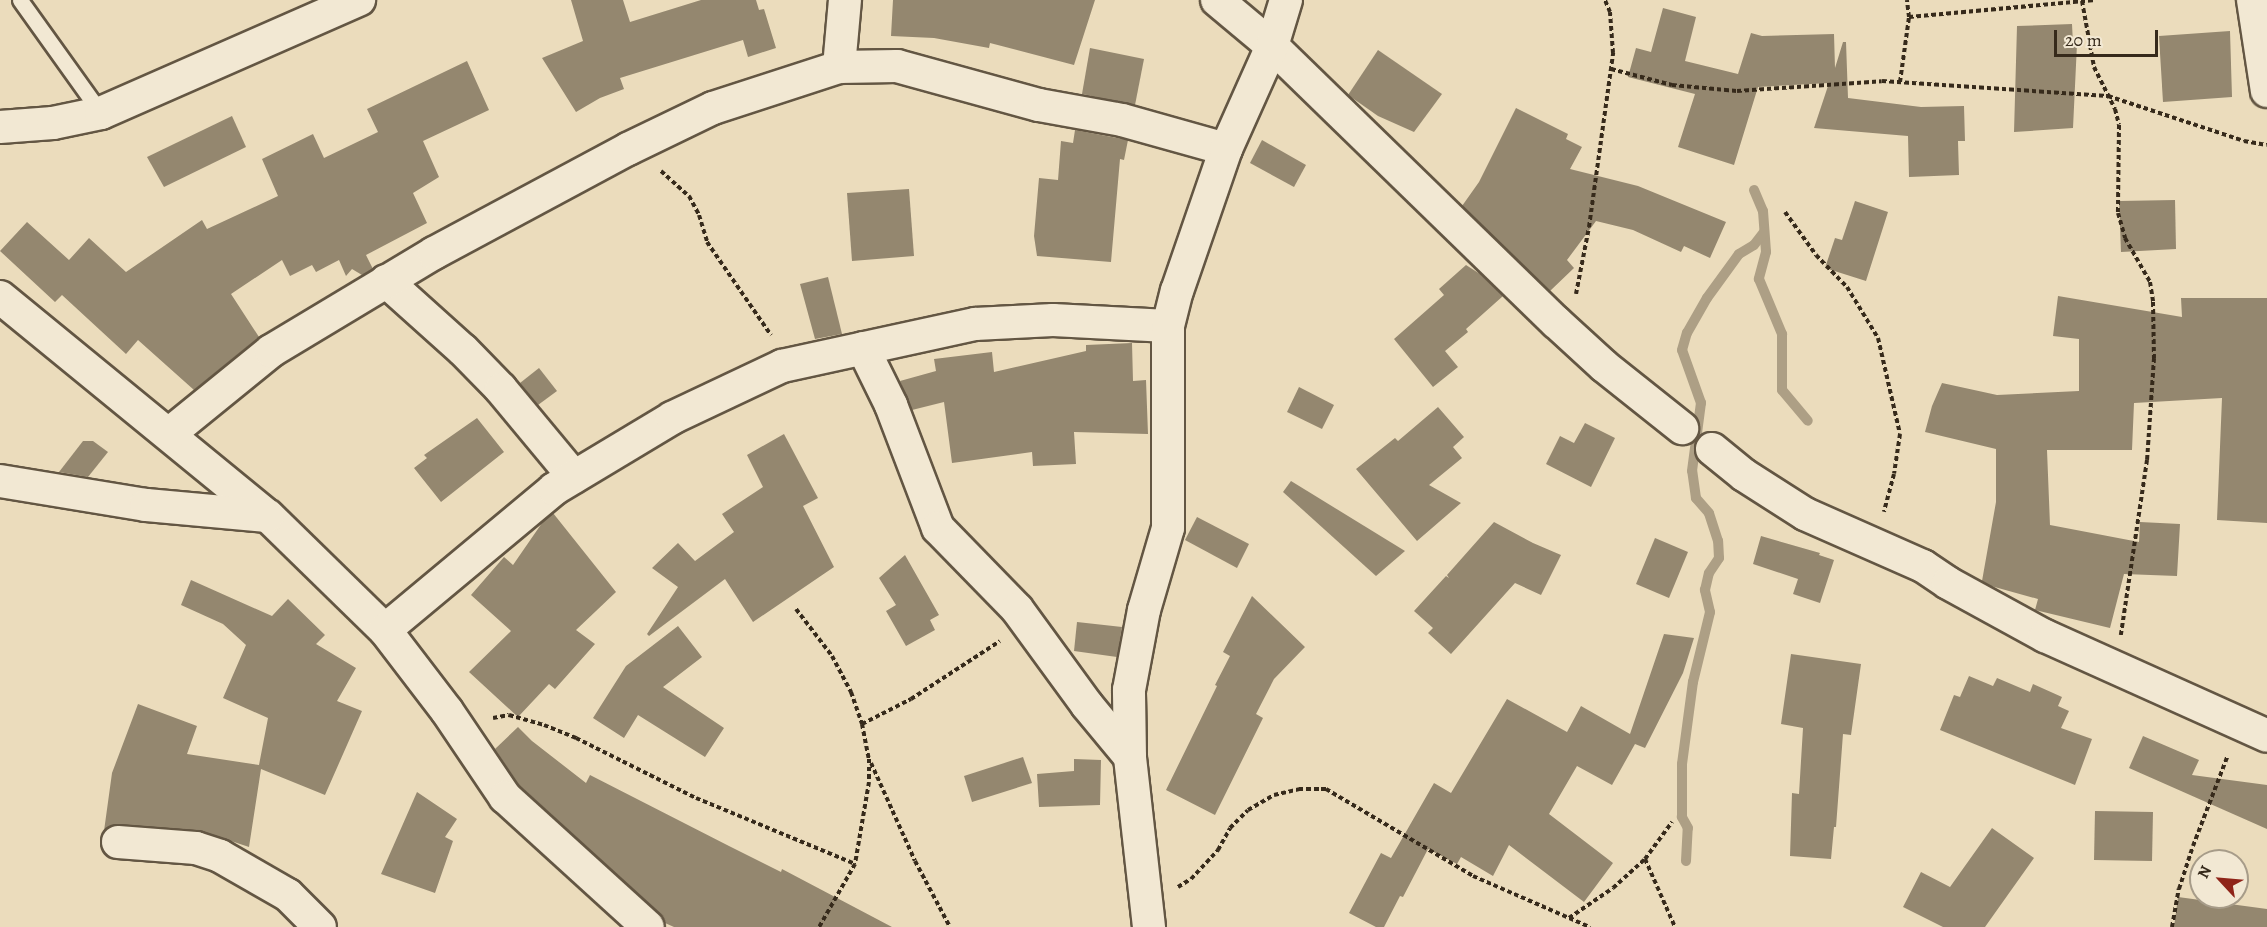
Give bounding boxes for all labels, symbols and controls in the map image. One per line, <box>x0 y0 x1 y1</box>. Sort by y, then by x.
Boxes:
scale bar <box>2057 18 2160 56</box>
text: 20 m <box>2065 28 2102 52</box>
north arrow <box>2189 849 2249 909</box>
text: N <box>2192 862 2217 882</box>

